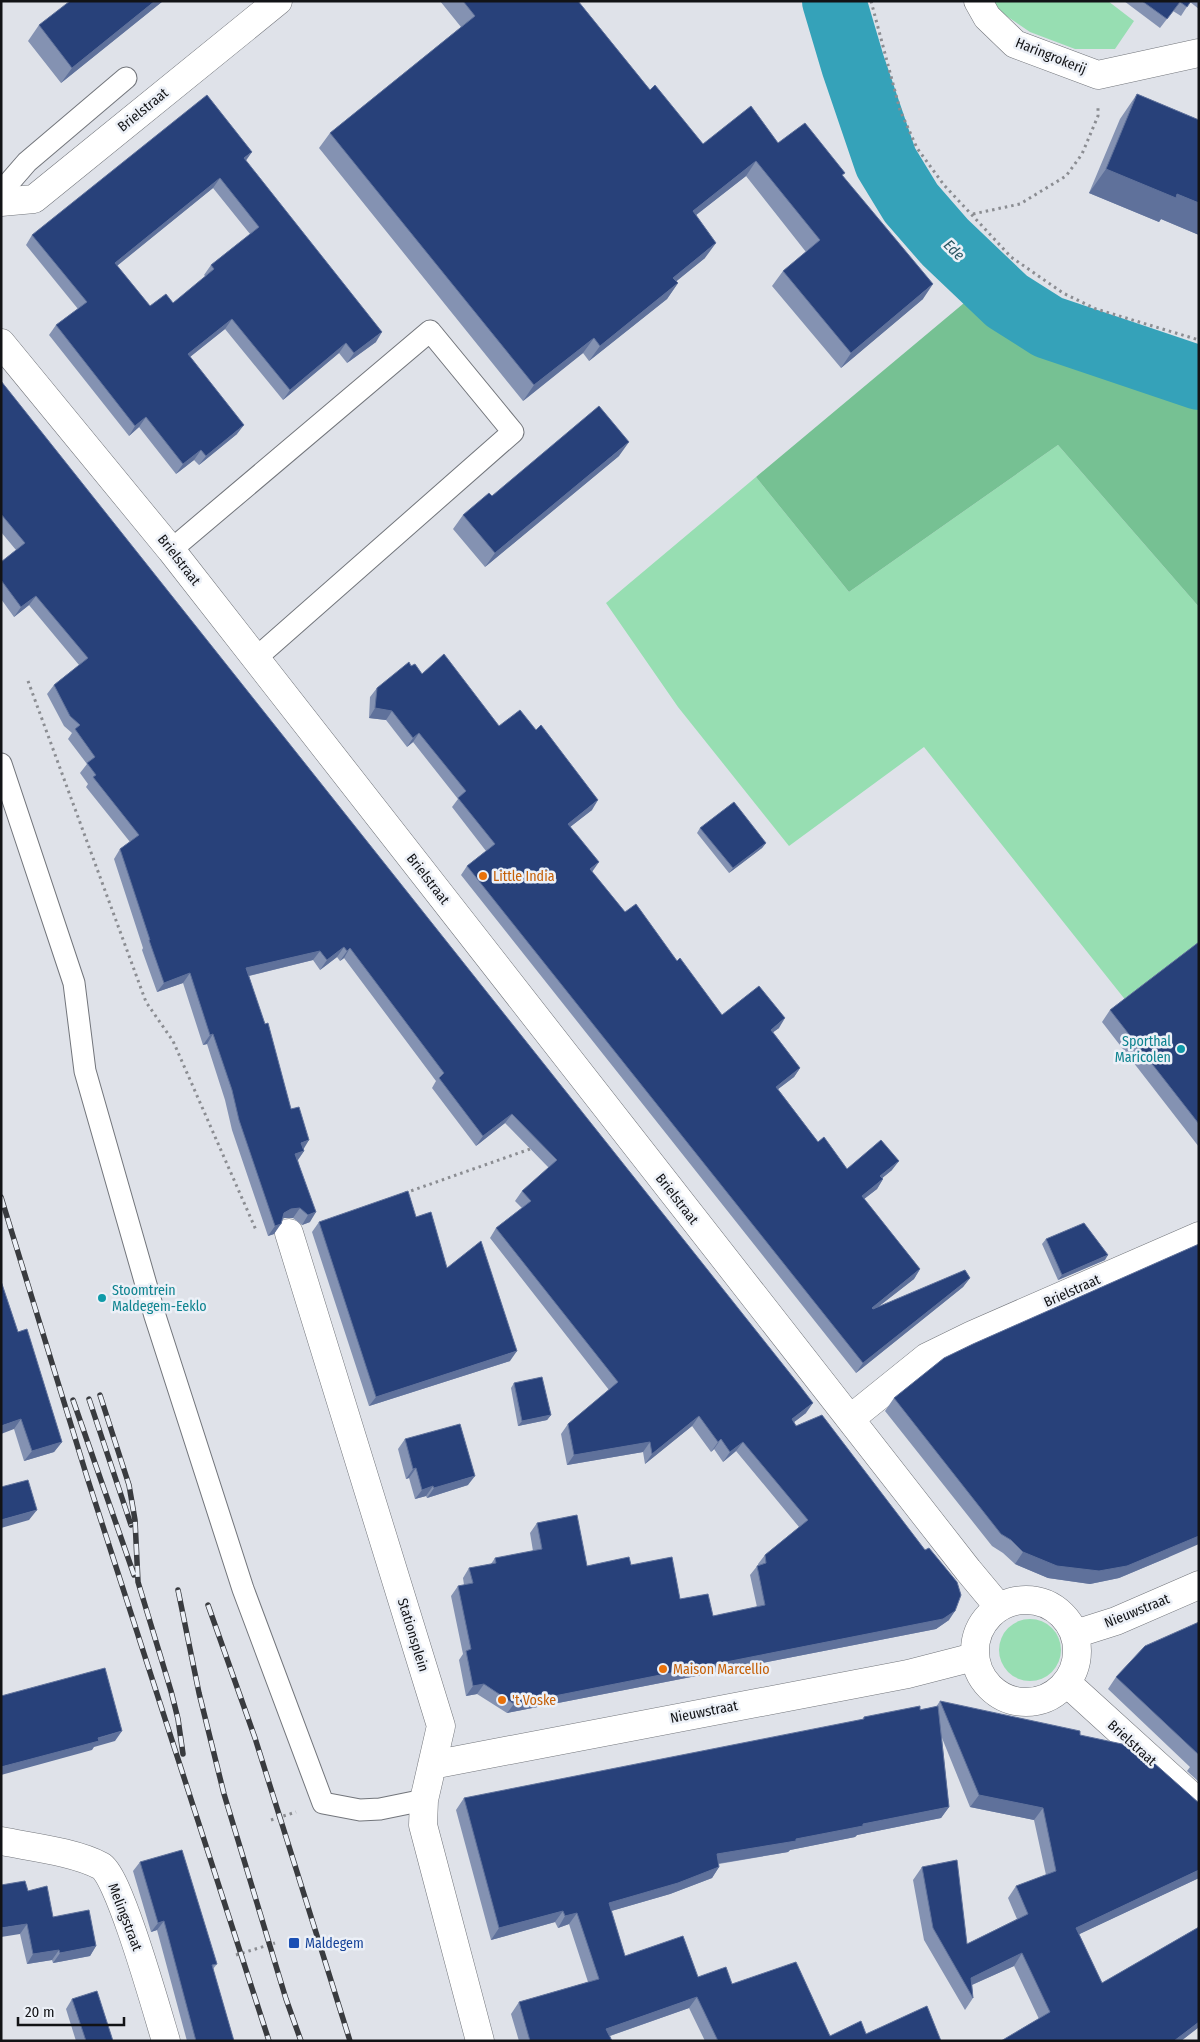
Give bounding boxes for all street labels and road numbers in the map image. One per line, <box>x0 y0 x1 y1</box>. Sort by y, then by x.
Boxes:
street label: Haringrokerij <box>1013 34 1089 78</box>
street label: Brielstraat <box>114 84 172 135</box>
street label: Brielstraat <box>154 531 204 589</box>
street label: Brielstraat <box>403 850 453 908</box>
street label: Brielstraat <box>652 1170 702 1228</box>
street label: Brielstraat <box>1041 1271 1103 1311</box>
street label: Nieuwstraat <box>1102 1590 1172 1632</box>
street label: Stationsplein <box>394 1596 432 1674</box>
street label: Nieuwstraat <box>669 1697 740 1727</box>
street label: Brielstraat <box>1104 1717 1160 1770</box>
street label: Melingstraat <box>104 1881 146 1954</box>

